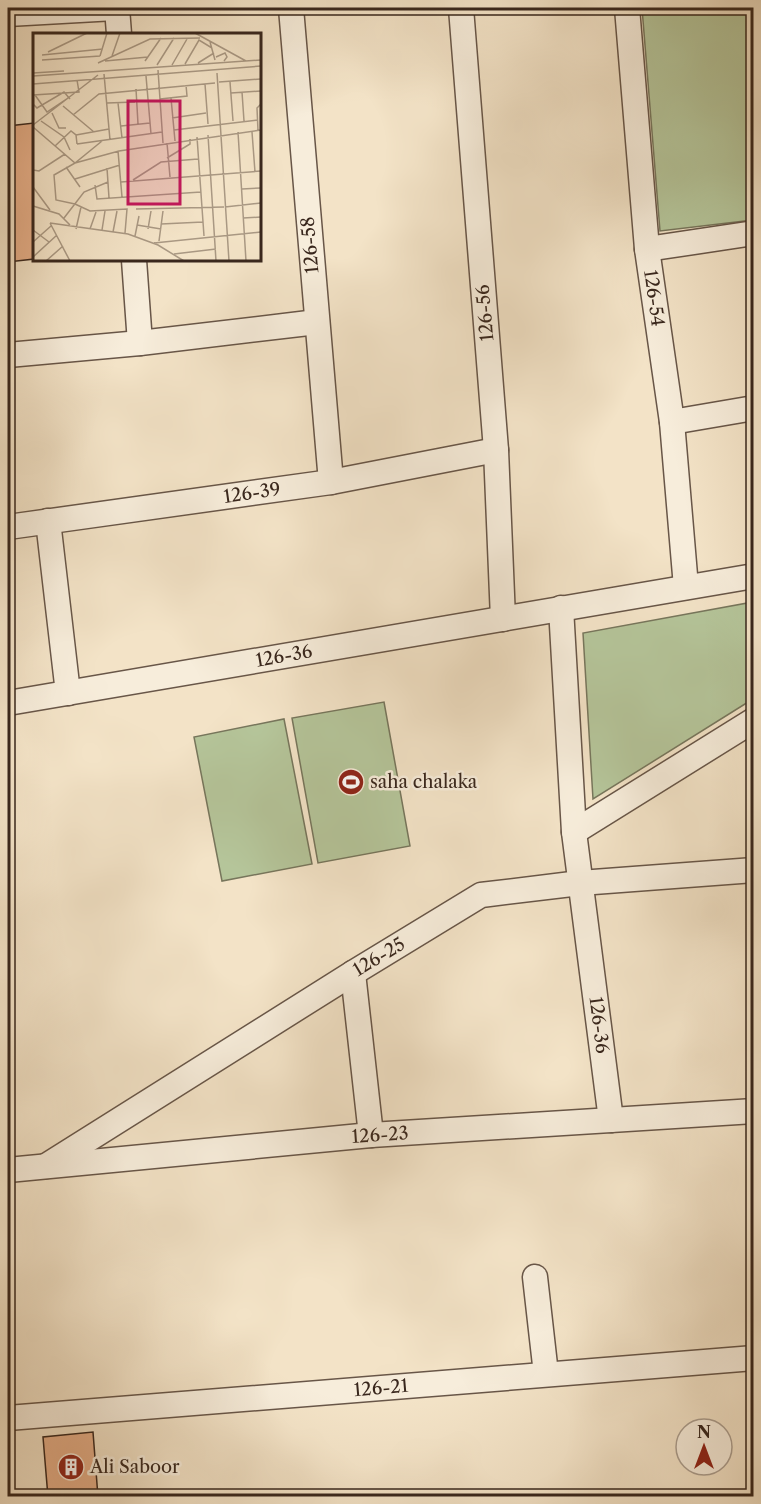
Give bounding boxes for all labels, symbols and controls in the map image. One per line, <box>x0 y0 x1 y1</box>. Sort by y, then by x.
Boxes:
inset map <box>33 33 261 261</box>
street label: 126-58 <box>297 216 323 274</box>
street label: 126-54 <box>639 268 669 328</box>
street label: 126-56 <box>472 284 498 342</box>
street label: 126-39 <box>222 478 282 508</box>
street label: 126-36 <box>254 640 314 672</box>
sports icon: saha chalaka <box>336 767 366 797</box>
place label: saha chalaka <box>370 771 478 793</box>
street label: 126-25 <box>349 933 409 981</box>
street label: 126-36 <box>585 995 613 1055</box>
street label: 126-23 <box>351 1122 409 1148</box>
street label: 126-21 <box>353 1375 410 1401</box>
north arrow <box>674 1417 734 1477</box>
text: N <box>697 1422 711 1442</box>
building icon: Ali Saboor <box>56 1452 86 1482</box>
place label: Ali Saboor <box>89 1456 180 1478</box>

